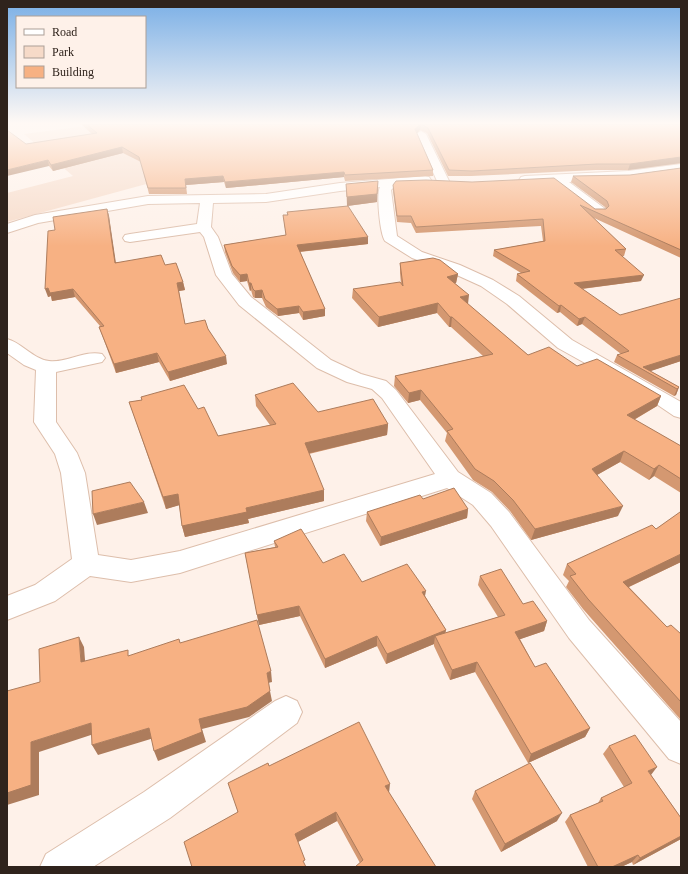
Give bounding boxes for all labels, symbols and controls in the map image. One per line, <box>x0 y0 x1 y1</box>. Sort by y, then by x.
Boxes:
legend <box>16 16 146 88</box>
text: Road <box>52 25 77 39</box>
text: Park <box>52 45 74 59</box>
text: Building <box>52 65 94 79</box>

